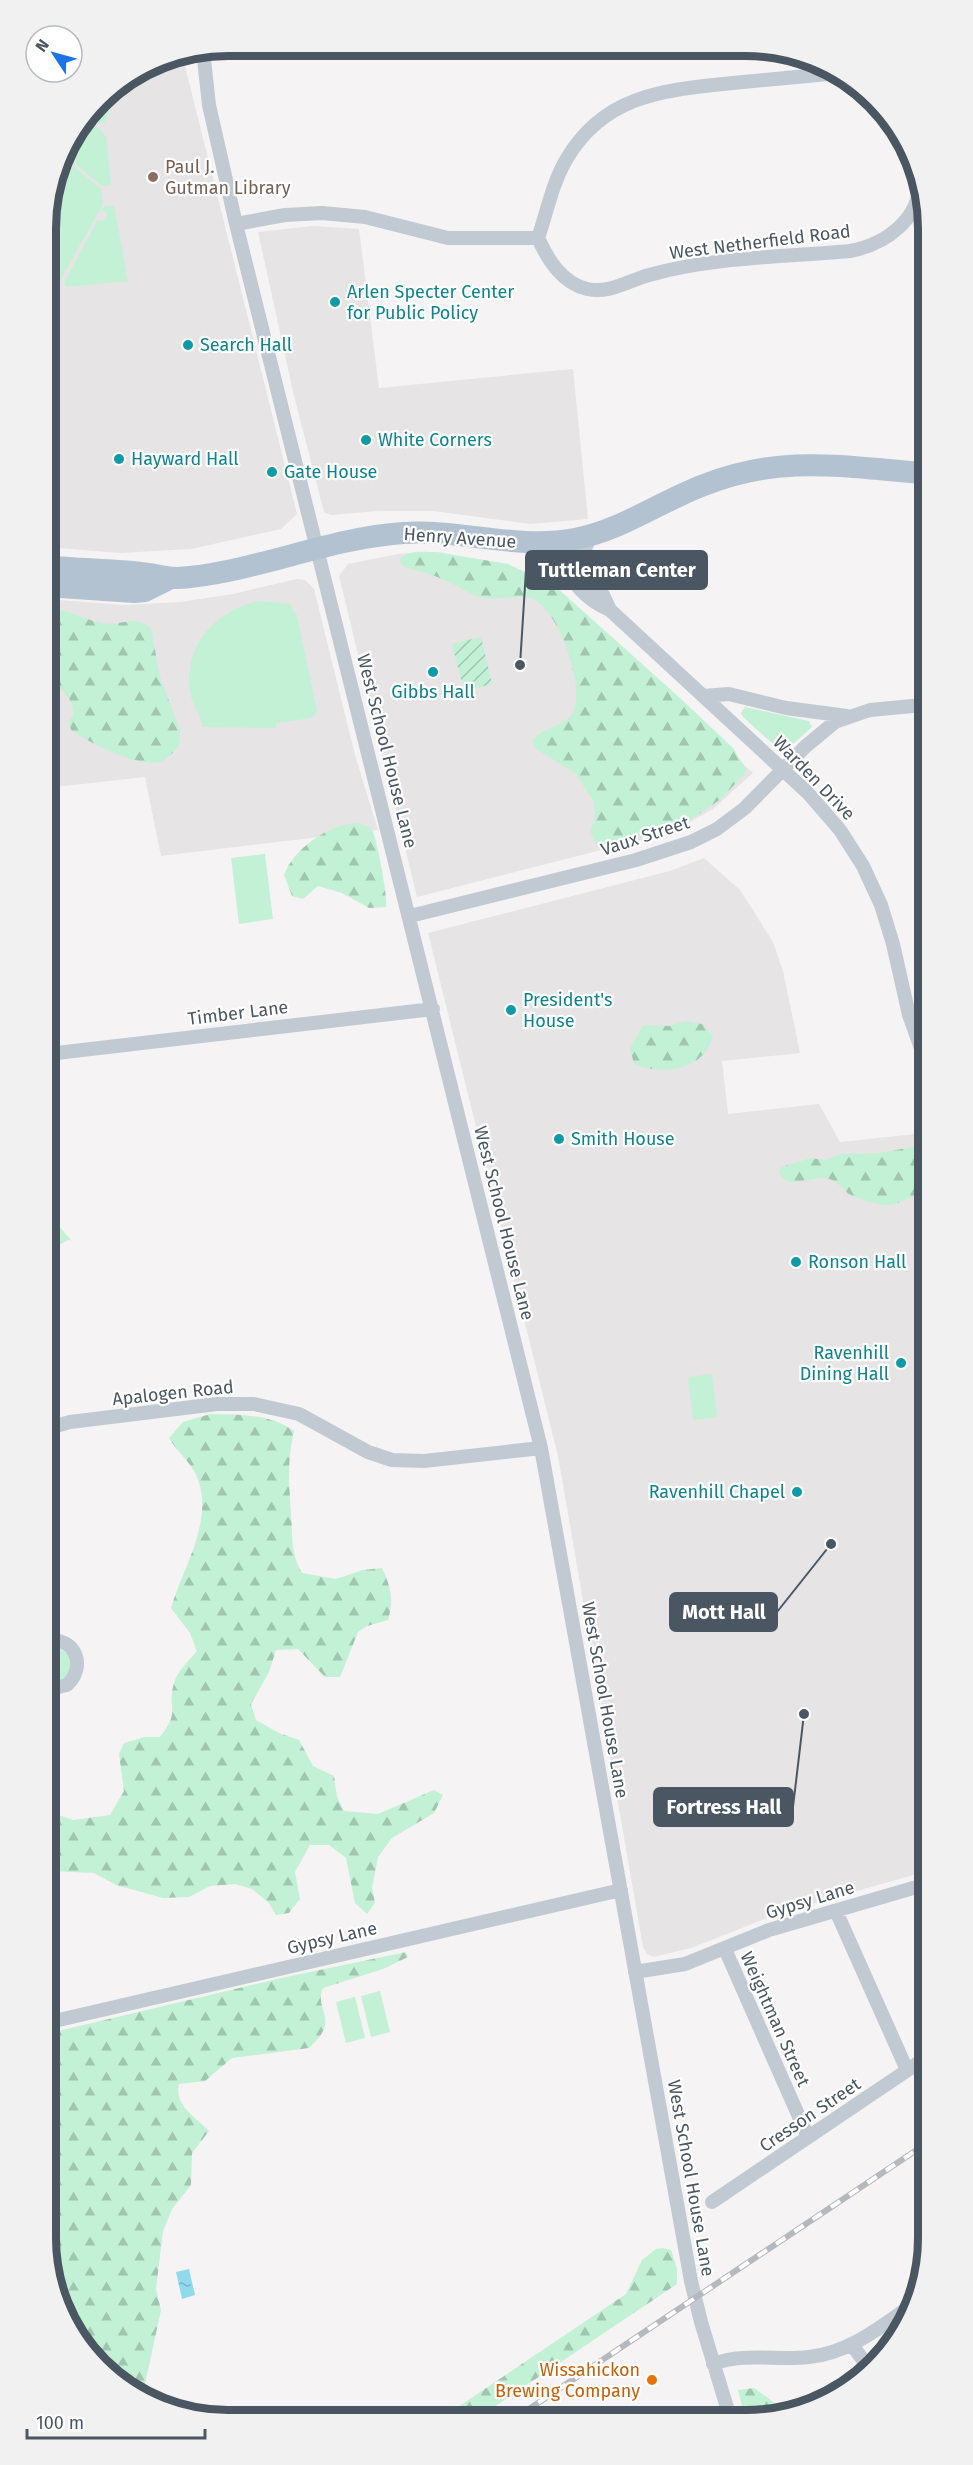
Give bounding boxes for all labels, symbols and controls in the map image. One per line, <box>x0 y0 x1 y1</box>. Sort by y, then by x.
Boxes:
north arrow <box>24 24 84 84</box>
text: N <box>31 36 53 55</box>
place label: Paul J. Gutman Library <box>165 156 291 199</box>
marker: Paul J. Gutman Library <box>146 170 160 184</box>
street label: West Netherfield Road <box>668 220 852 264</box>
place label: Arlen Specter Center for Public Policy <box>347 281 514 324</box>
marker: Arlen Specter Center for Public Policy <box>328 295 342 309</box>
place label: Search Hall <box>200 334 292 356</box>
marker: Search Hall <box>181 338 195 352</box>
place label: White Corners <box>378 429 492 451</box>
marker: White Corners <box>359 433 373 447</box>
place label: Hayward Hall <box>131 448 238 470</box>
marker: Hayward Hall <box>112 452 126 466</box>
place label: Gate House <box>284 461 377 483</box>
marker: Gate House <box>265 465 279 479</box>
street label: Henry Avenue <box>403 523 517 553</box>
callout: Tuttleman Center <box>526 551 707 589</box>
text: Tuttleman Center <box>538 558 697 582</box>
street label: West School House Lane <box>352 652 422 850</box>
marker: Gibbs Hall <box>426 665 440 679</box>
place label: Gibbs Hall <box>391 681 475 703</box>
street label: Warden Drive <box>768 731 860 825</box>
street label: Vaux Street <box>598 811 693 861</box>
place label: President's House <box>523 989 612 1032</box>
street label: Timber Lane <box>187 996 289 1030</box>
marker: President's House <box>504 1003 518 1017</box>
street label: West School House Lane <box>469 1124 539 1322</box>
place label: Smith House <box>571 1128 675 1150</box>
marker: Smith House <box>552 1132 566 1146</box>
place label: Ronson Hall <box>808 1251 906 1273</box>
marker: Ronson Hall <box>789 1255 803 1269</box>
place label: Ravenhill Dining Hall <box>800 1342 889 1385</box>
marker: Ravenhill Dining Hall <box>894 1356 908 1370</box>
street label: Apalogen Road <box>111 1376 235 1410</box>
place label: Ravenhill Chapel <box>649 1481 785 1503</box>
marker: Ravenhill Chapel <box>790 1485 804 1499</box>
callout: Mott Hall <box>670 1593 777 1631</box>
street label: West School House Lane <box>577 1600 633 1800</box>
text: Mott Hall <box>682 1600 766 1624</box>
callout: Fortress Hall <box>654 1788 793 1826</box>
text: Fortress Hall <box>667 1795 781 1819</box>
street label: Gypsy Lane <box>763 1876 857 1924</box>
street label: Gypsy Lane <box>285 1917 379 1959</box>
street label: Weightman Street <box>735 1948 815 2090</box>
street label: Cresson Street <box>755 2073 865 2157</box>
street label: West School House Lane <box>663 2078 719 2278</box>
place label: Wissahickon Brewing Company <box>495 2359 640 2402</box>
marker: Wissahickon Brewing Company <box>645 2373 659 2387</box>
scale bar <box>27 2402 206 2440</box>
text: 100 m <box>36 2412 84 2434</box>

